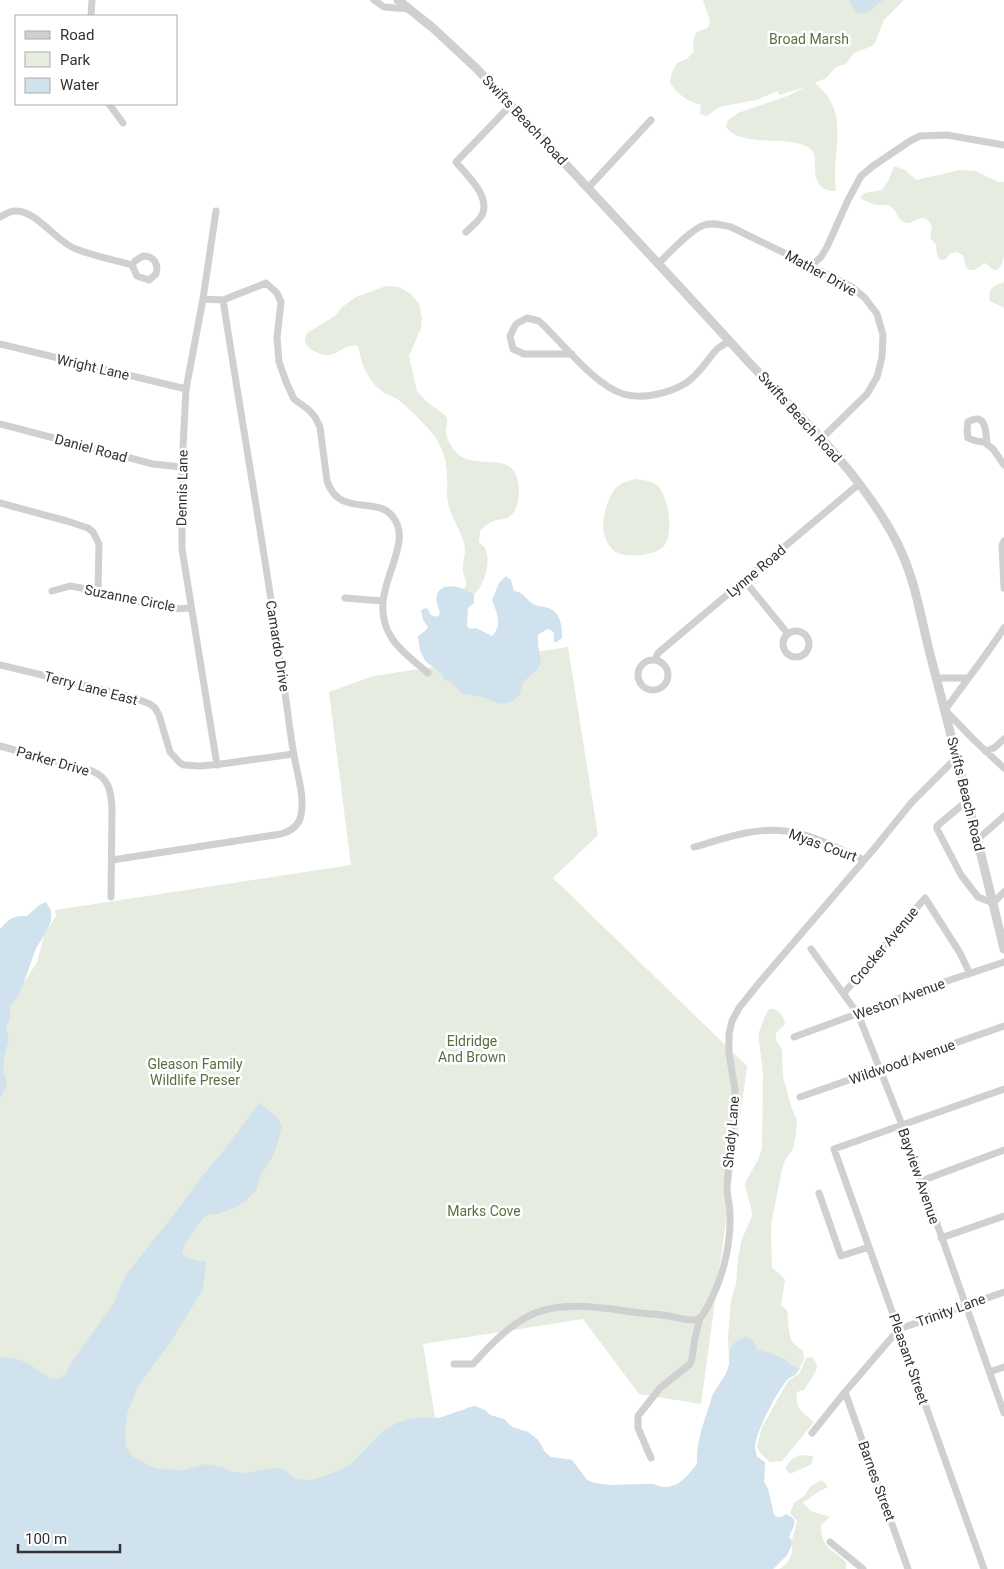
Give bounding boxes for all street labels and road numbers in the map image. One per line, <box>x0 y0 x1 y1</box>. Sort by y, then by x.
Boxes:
street label: Swifts Beach Road <box>479 72 571 168</box>
street label: Mather Drive <box>782 247 860 299</box>
street label: Wright Lane <box>55 351 131 383</box>
street label: Swifts Beach Road <box>755 368 845 466</box>
street label: Daniel Road <box>53 431 129 465</box>
street label: Dennis Lane <box>173 450 191 526</box>
street label: Lynne Road <box>723 542 789 600</box>
street label: Suzanne Circle <box>83 581 177 615</box>
street label: Camardo Drive <box>263 599 293 693</box>
street label: Terry Lane East <box>43 668 140 708</box>
street label: Swifts Beach Road <box>944 735 988 853</box>
street label: Parker Drive <box>15 743 91 779</box>
street label: Myas Court <box>787 825 860 865</box>
street label: Crocker Avenue <box>847 904 921 988</box>
street label: Weston Avenue <box>851 975 947 1023</box>
street label: Wildwood Avenue <box>847 1036 957 1088</box>
street label: Shady Lane <box>720 1095 742 1169</box>
street label: Bayview Avenue <box>895 1126 943 1226</box>
street label: Trinity Lane <box>914 1290 988 1330</box>
street label: Pleasant Street <box>886 1312 932 1407</box>
street label: Barnes Street <box>855 1439 899 1524</box>

